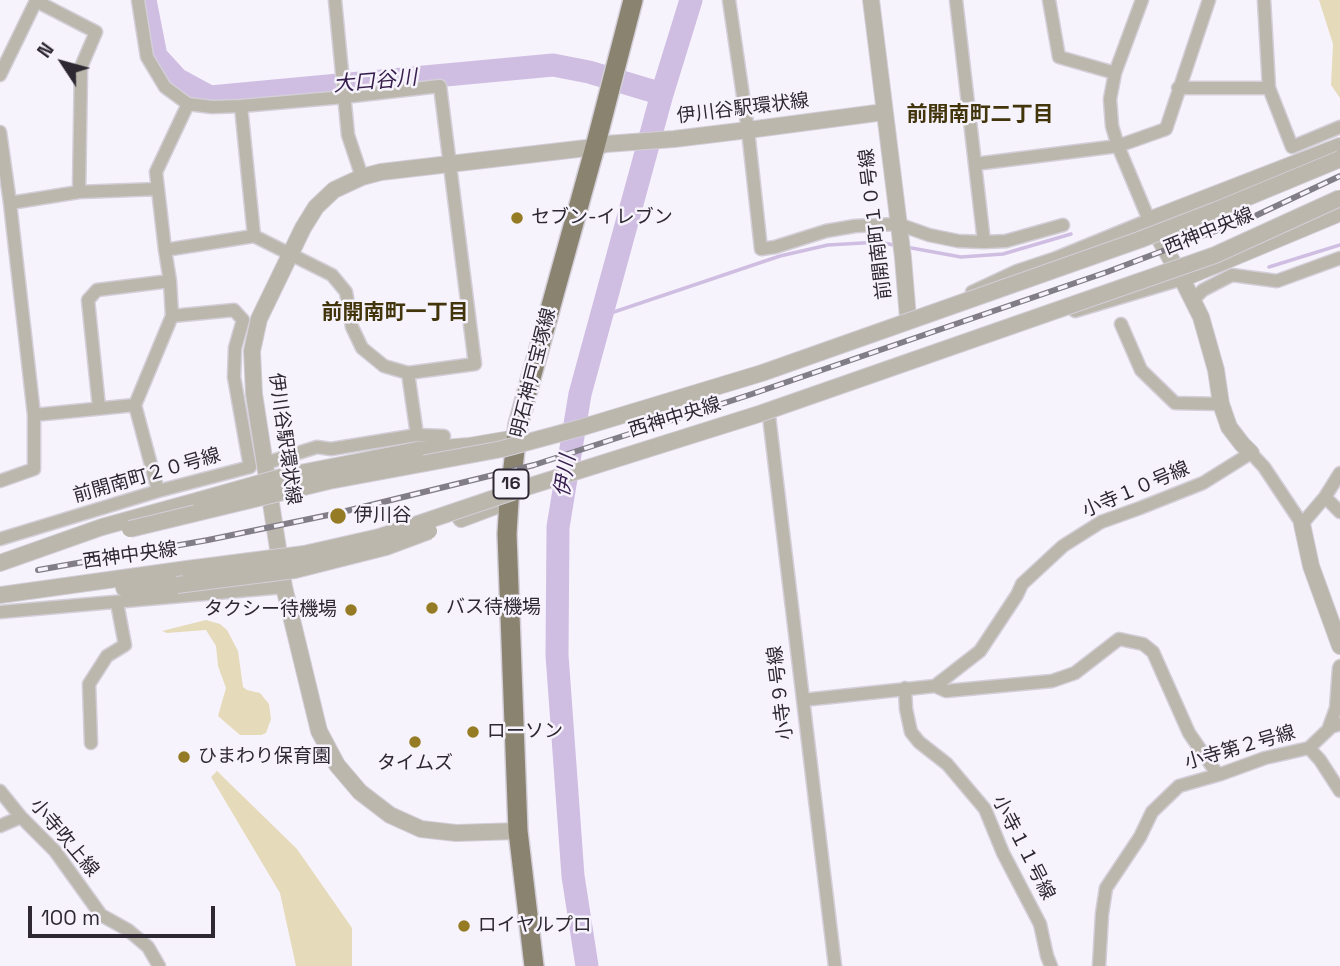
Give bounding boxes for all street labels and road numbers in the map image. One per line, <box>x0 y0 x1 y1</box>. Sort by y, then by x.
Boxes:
street label: 伊川谷駅環状線 <box>676 90 810 128</box>
street label: 前開南町１０号線 <box>855 147 897 301</box>
street label: 西神中央線 <box>1161 204 1257 260</box>
street label: 明石神戸宝塚線 <box>507 306 561 440</box>
street label: 伊川谷駅環状線 <box>263 372 305 506</box>
street label: 西神中央線 <box>626 393 724 443</box>
street label: 前開南町２０号線 <box>71 444 223 508</box>
street label: 小寺１０号線 <box>1079 457 1193 523</box>
road number: 16 <box>494 470 528 498</box>
street label: 西神中央線 <box>81 538 179 574</box>
street label: 小寺９号線 <box>764 644 798 742</box>
street label: 小寺第２号線 <box>1182 721 1298 775</box>
street label: 小寺１１号線 <box>987 792 1059 904</box>
street label: 小寺吹上線 <box>25 794 103 882</box>

